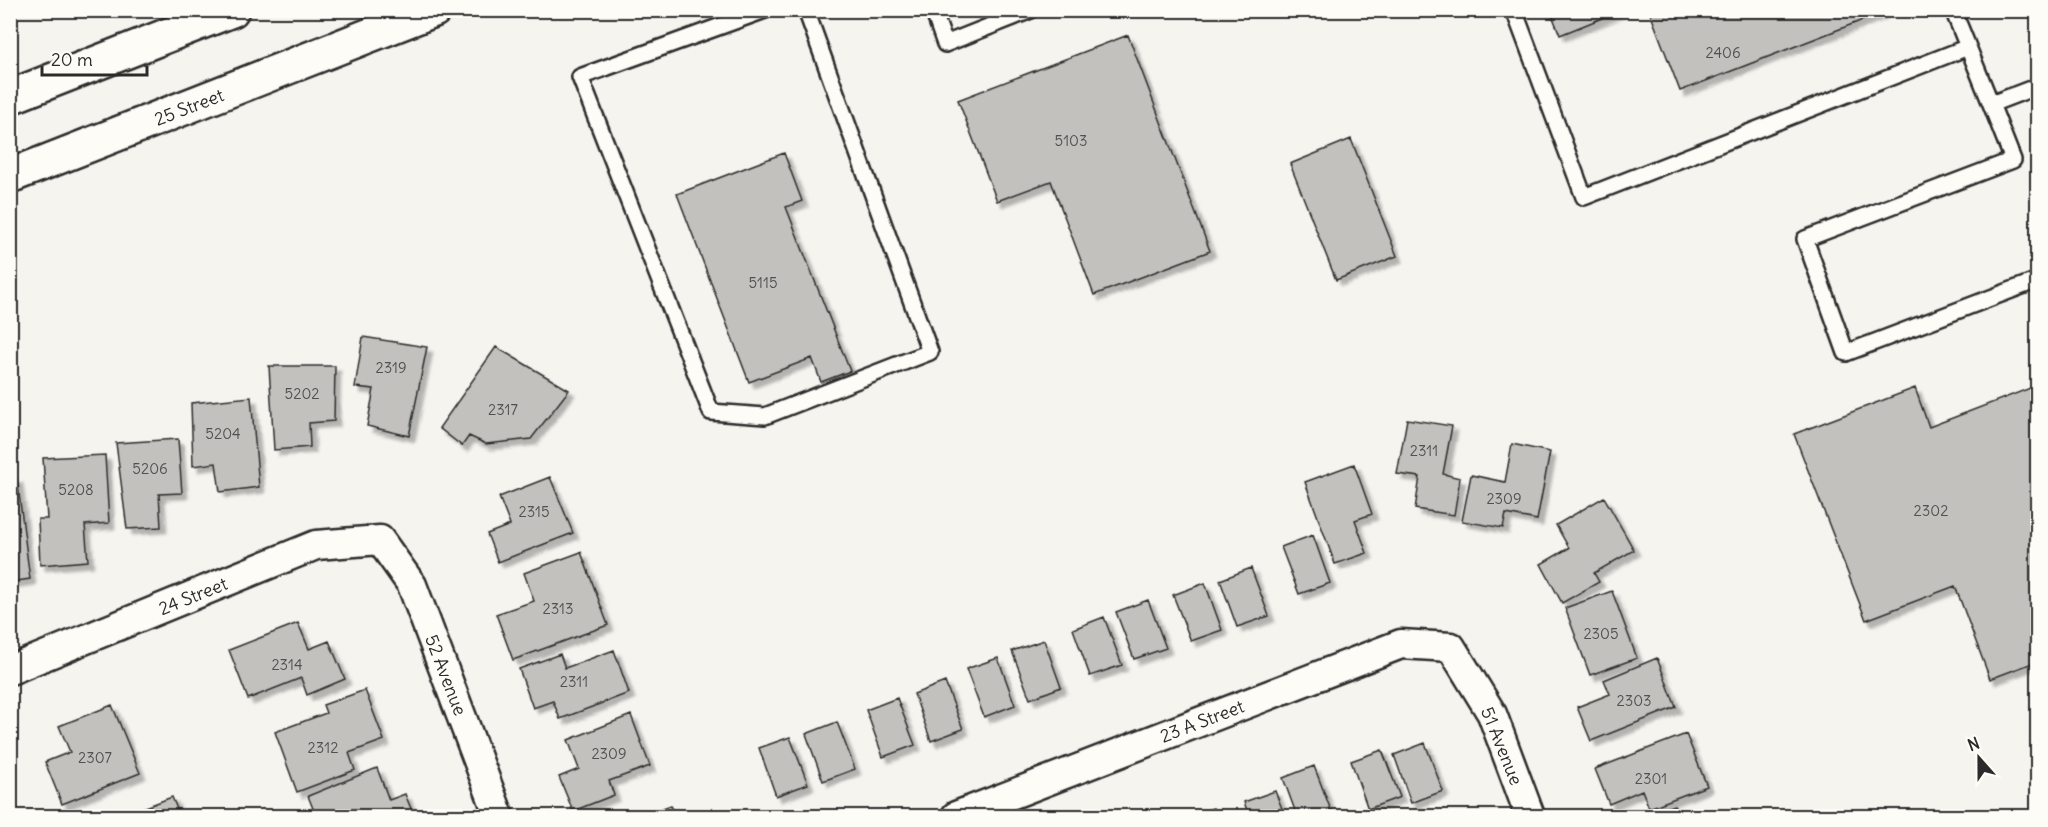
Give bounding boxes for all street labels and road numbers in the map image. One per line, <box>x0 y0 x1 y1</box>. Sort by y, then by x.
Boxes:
street label: 25 Street <box>151 83 227 131</box>
street label: 24 Street <box>155 572 231 620</box>
street label: 52 Avenue <box>420 631 472 719</box>
street label: 23 A Street <box>1157 694 1247 748</box>
street label: 51 Avenue <box>1476 704 1528 788</box>

